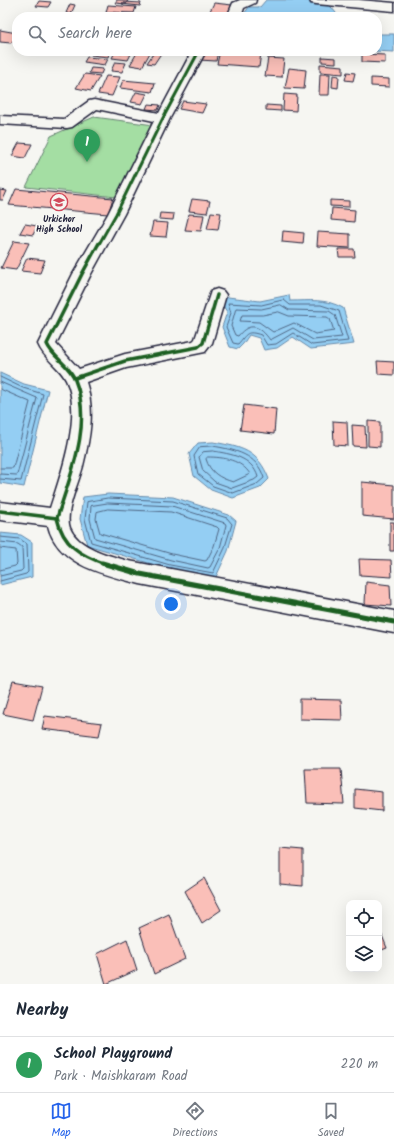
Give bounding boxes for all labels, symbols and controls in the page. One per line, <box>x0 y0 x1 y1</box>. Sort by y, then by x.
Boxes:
search box <box>12 12 382 56</box>
text: Search here <box>58 22 132 46</box>
icon: search <box>26 23 48 45</box>
pin: 1 <box>74 129 100 162</box>
school or university icon: Urkichor High School <box>49 192 69 212</box>
place label: Urkichor High School <box>36 212 83 237</box>
your location <box>161 594 181 614</box>
map controls <box>346 900 382 972</box>
button: locate <box>346 900 382 936</box>
button: layers <box>346 936 382 972</box>
text: Nearby <box>16 997 68 1024</box>
text: School Playground <box>54 1042 172 1066</box>
text: 1 <box>27 1054 31 1075</box>
text: 220 m <box>341 1054 378 1075</box>
text: Park · Maishkaram Road <box>54 1066 187 1087</box>
tab: Map <box>50 1100 72 1142</box>
tab: Directions <box>172 1100 218 1142</box>
tab: Saved <box>318 1100 344 1142</box>

